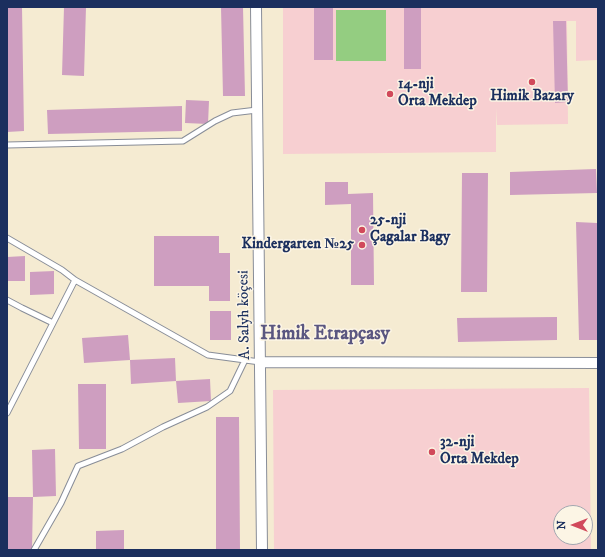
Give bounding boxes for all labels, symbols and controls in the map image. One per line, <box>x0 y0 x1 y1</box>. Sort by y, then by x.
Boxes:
place label: 14-nji Orta Mekdep <box>398 76 477 111</box>
marker: Himik Bazary <box>527 77 537 87</box>
place label: Himik Bazary <box>490 88 574 106</box>
marker: 14-nji Orta Mekdep <box>385 89 395 99</box>
place label: 25-nji Çagalar Bagy <box>370 212 450 247</box>
marker: 25-nji Çagalar Bagy <box>357 225 367 235</box>
place label: Kindergarten №25 <box>241 236 354 254</box>
marker: Kindergarten №25 <box>357 240 367 250</box>
street label: A. Salyh köçesi <box>235 270 255 360</box>
district label: Himik Etrapçasy <box>260 324 390 346</box>
place label: 32-nji Orta Mekdep <box>440 434 519 469</box>
marker: 32-nji Orta Mekdep <box>427 447 437 457</box>
north arrow <box>553 505 593 545</box>
text: N <box>555 520 569 530</box>

